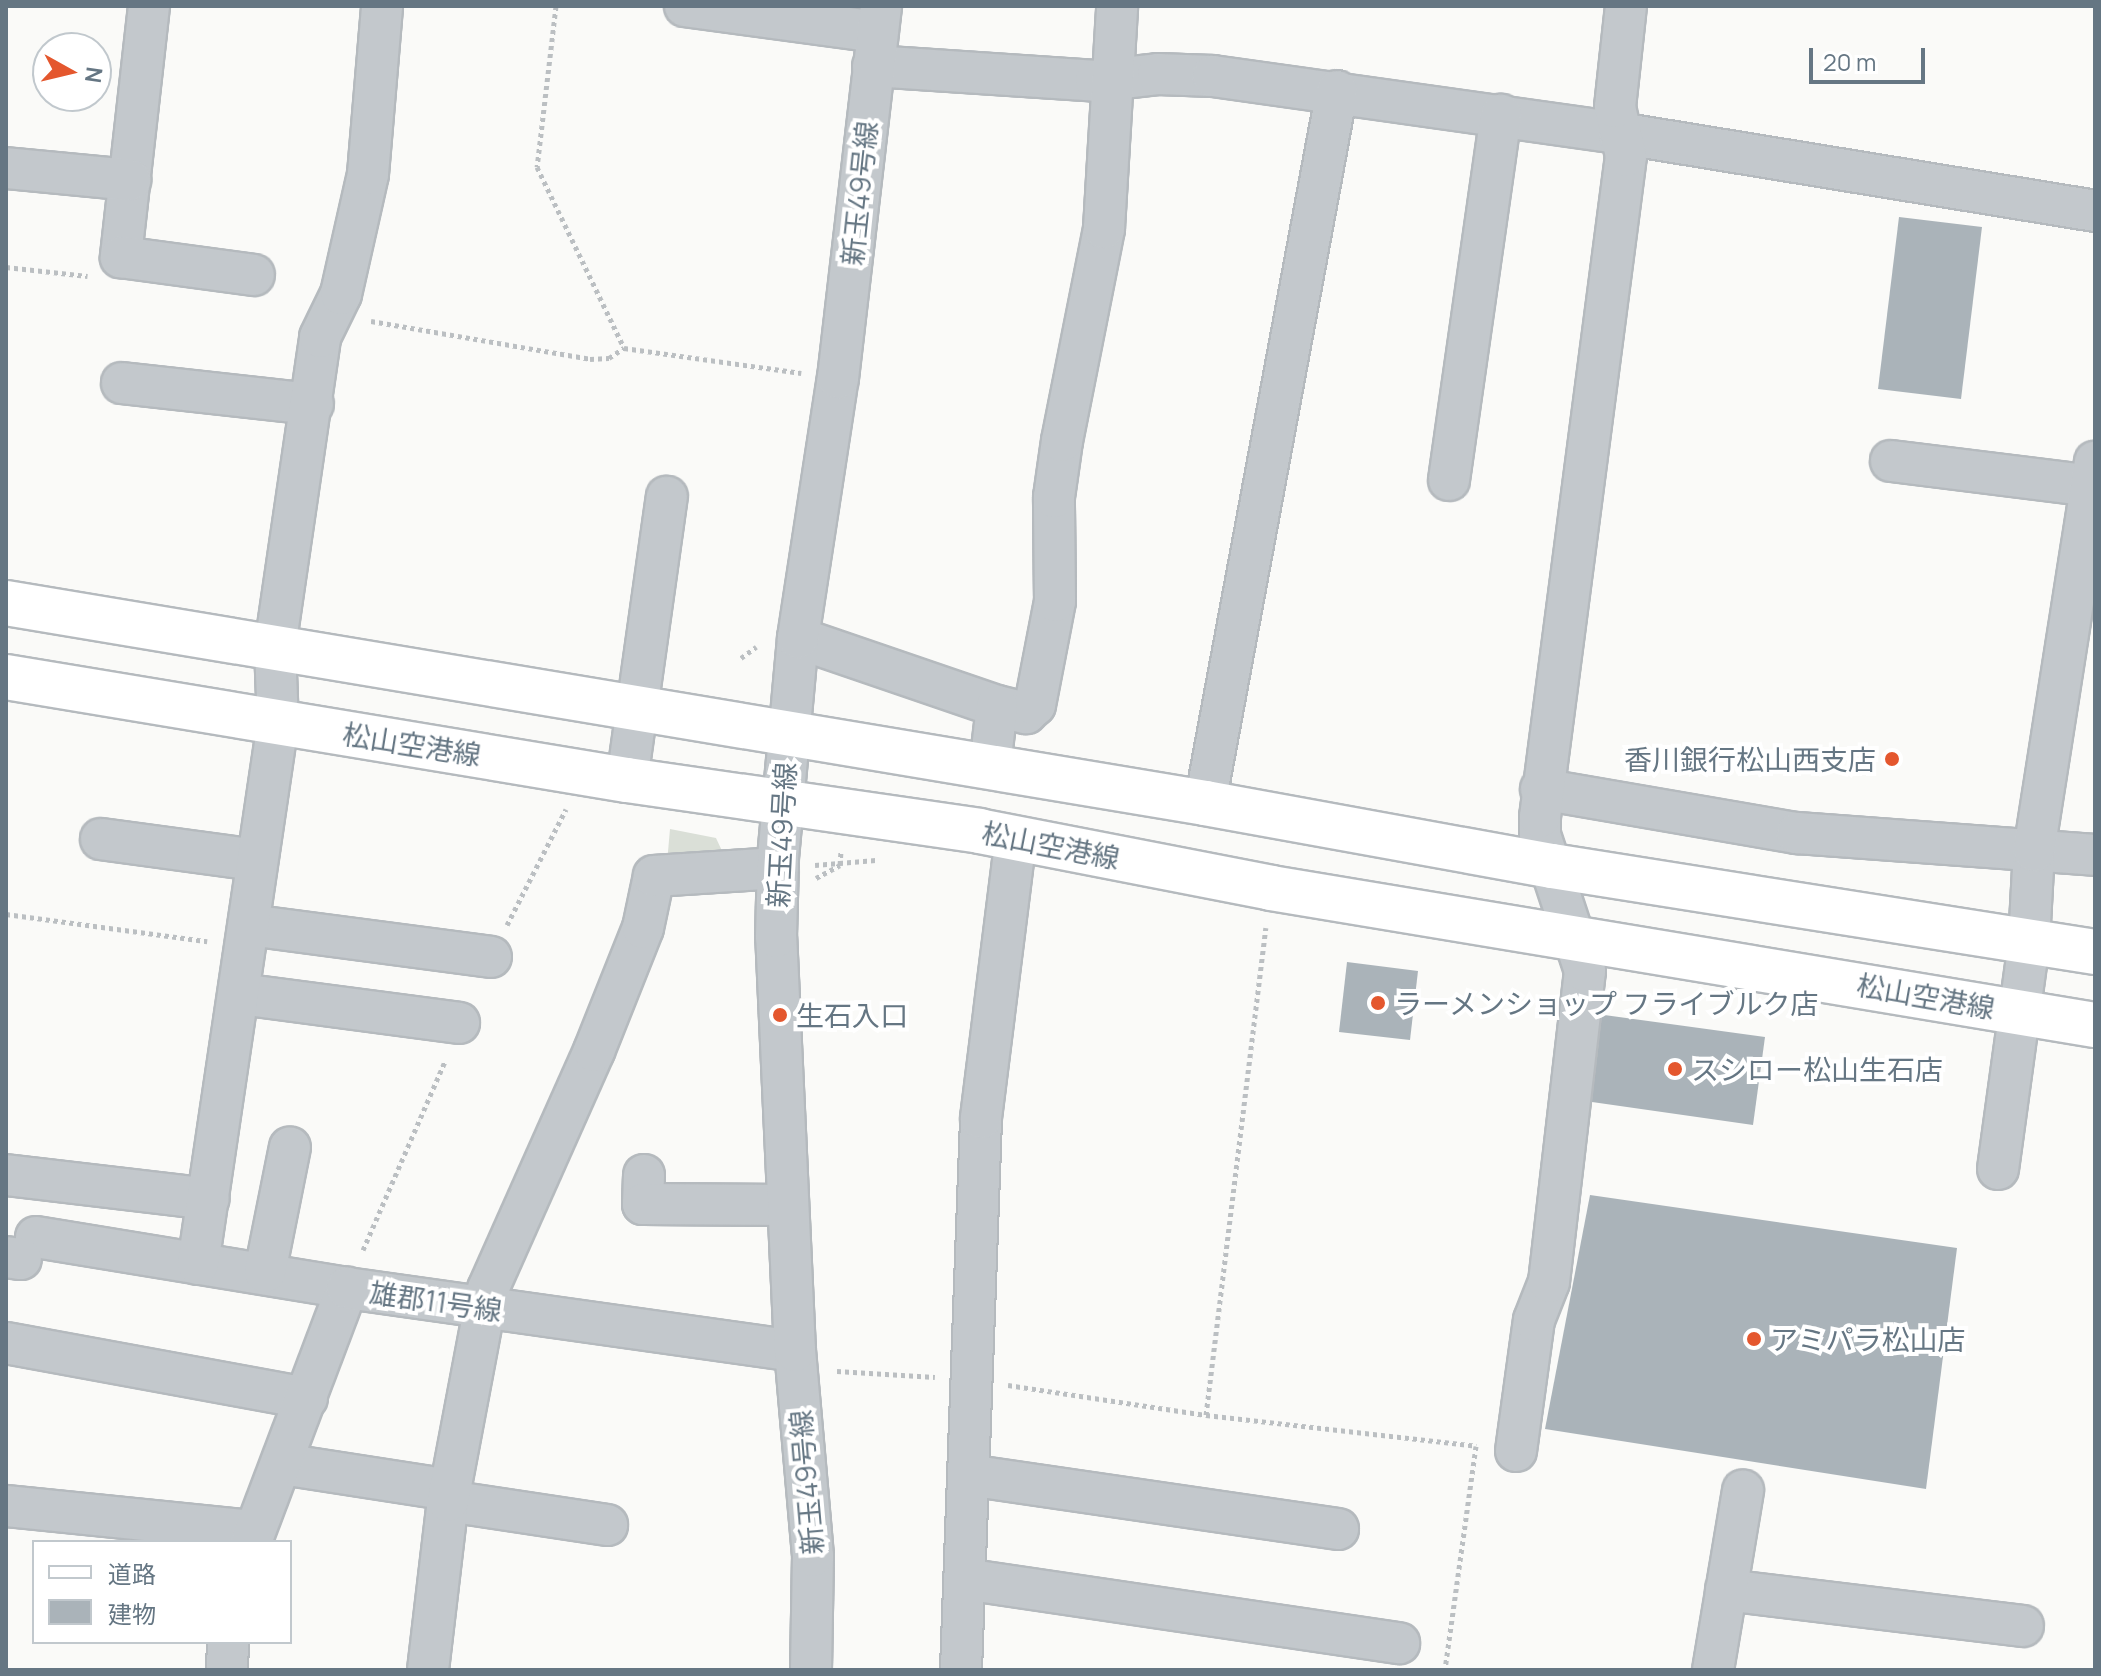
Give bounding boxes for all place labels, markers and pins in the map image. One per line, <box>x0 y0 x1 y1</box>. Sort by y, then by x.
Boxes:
place label: 香川銀行松山西支店 <box>1624 742 1876 776</box>
marker: 香川銀行松山西支店 <box>1883 750 1901 768</box>
place label: ラーメンショップ フライブルク店 <box>1394 986 1820 1020</box>
marker: ラーメンショップ フライブルク店 <box>1369 994 1387 1012</box>
place label: 生石入口 <box>796 998 908 1032</box>
marker: 生石入口 <box>771 1006 789 1024</box>
place label: スシロー松山生石店 <box>1691 1052 1943 1086</box>
marker: スシロー松山生石店 <box>1666 1060 1684 1078</box>
place label: アミパラ松山店 <box>1770 1322 1966 1356</box>
marker: アミパラ松山店 <box>1745 1330 1763 1348</box>

